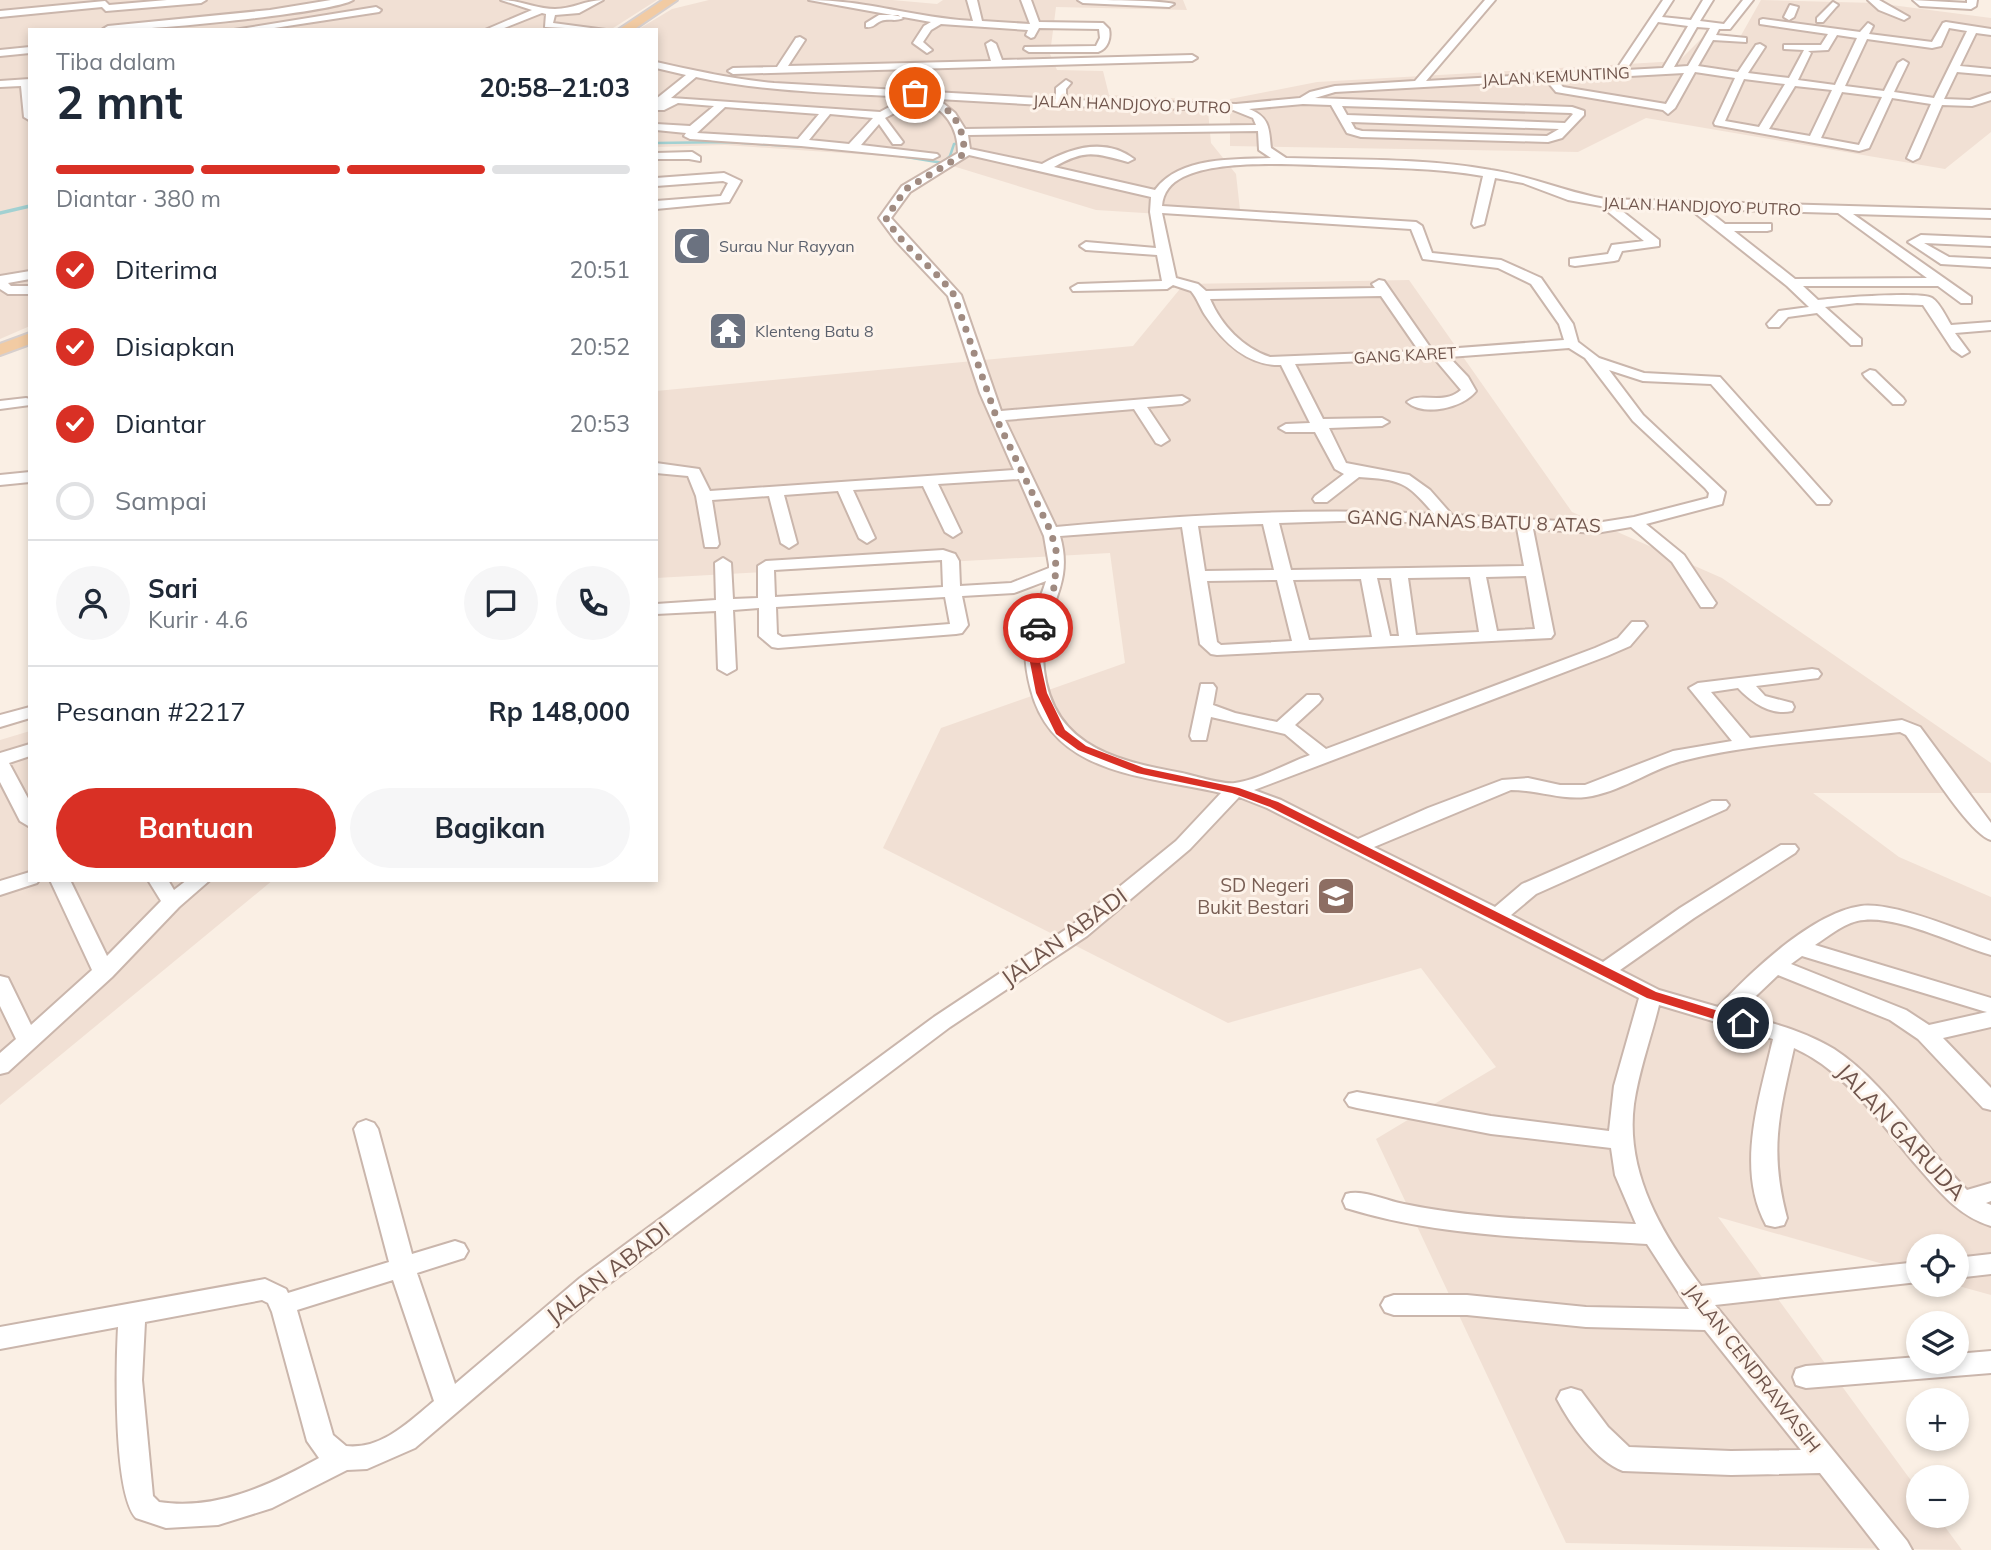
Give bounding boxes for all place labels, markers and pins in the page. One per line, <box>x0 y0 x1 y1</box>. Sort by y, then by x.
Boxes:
pin <box>885 63 945 123</box>
mosque icon: Surau Nur Rayyan <box>671 225 713 267</box>
place label: Surau Nur Rayyan <box>719 236 855 256</box>
temple icon: Klenteng Batu 8 <box>707 310 749 352</box>
place label: Klenteng Batu 8 <box>755 321 874 341</box>
place label: SD Negeri Bukit Bestari <box>1197 873 1309 919</box>
school or university icon: SD Negeri Bukit Bestari <box>1315 875 1357 917</box>
pin <box>1713 993 1773 1053</box>

